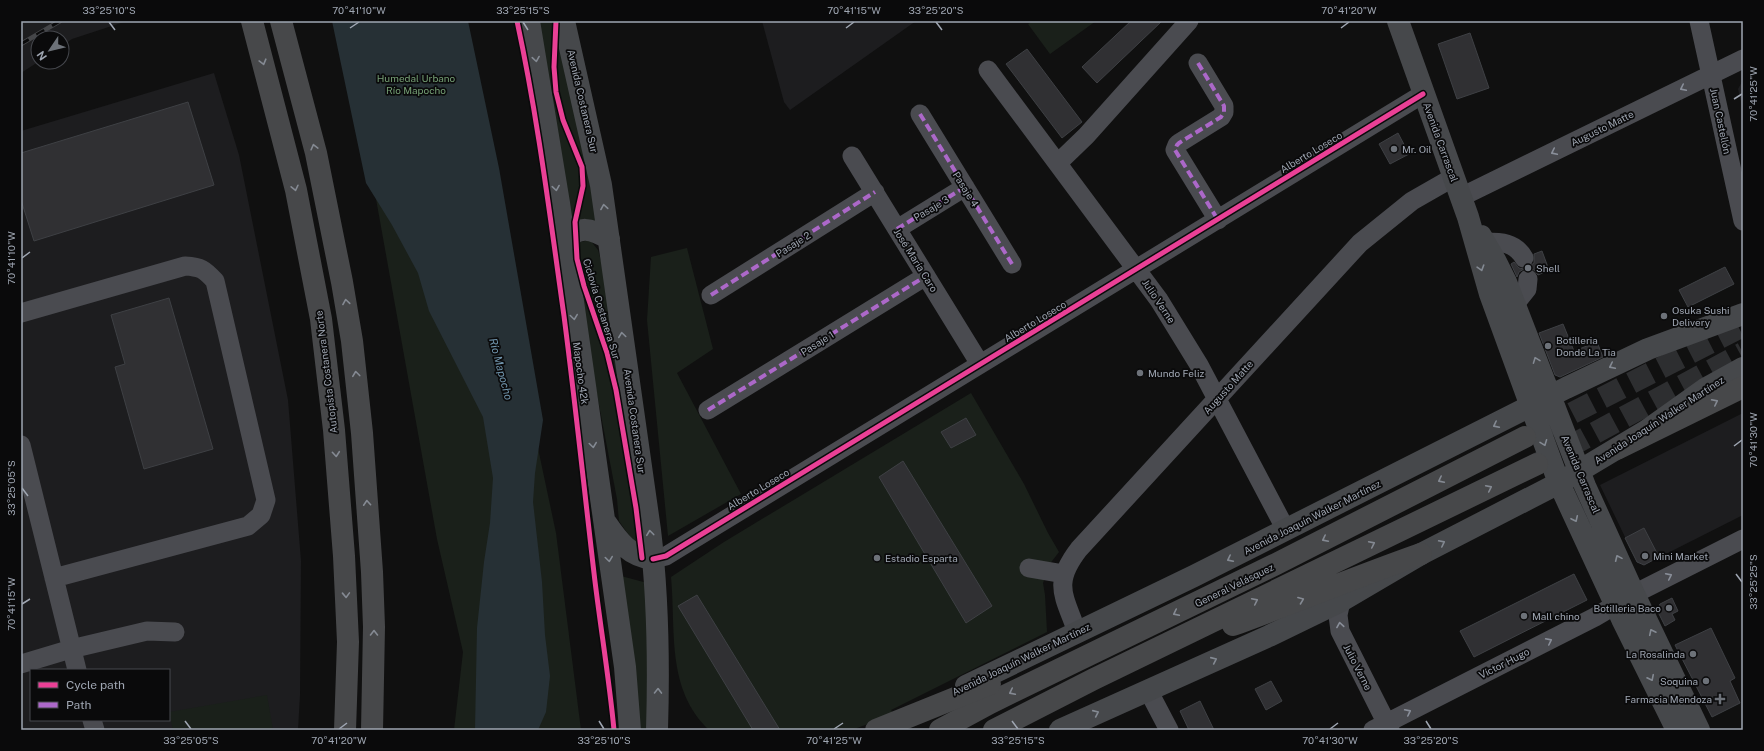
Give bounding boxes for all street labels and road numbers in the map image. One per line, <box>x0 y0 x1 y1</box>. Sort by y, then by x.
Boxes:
street label: Avenida Costanera Sur <box>565 48 601 154</box>
street label: Juan Castellón <box>1708 87 1734 155</box>
street label: Avenida Carrascal <box>1421 101 1461 183</box>
street label: Augusto Matte <box>1569 107 1636 148</box>
street label: Alberto Loseco <box>1278 129 1344 175</box>
street label: Pasaje 4 <box>950 169 982 209</box>
street label: Pasaje 3 <box>911 193 951 223</box>
street label: José María Caro <box>892 226 941 294</box>
street label: Pasaje 2 <box>773 229 813 259</box>
street label: Ciclovía Costanera Sur <box>581 257 623 361</box>
street label: Julio Verne <box>1140 277 1178 325</box>
street label: Alberto Loseco <box>1002 298 1068 344</box>
street label: Autopista Costanera Norte <box>312 310 339 434</box>
street label: Pasaje 1 <box>798 328 836 358</box>
street label: Mapocho 42k <box>571 341 591 405</box>
street label: Augusto Matte <box>1201 357 1256 416</box>
street label: Avenida Costanera Sur <box>622 368 648 474</box>
street label: Avenida Joaquín Walker Martínez <box>1592 373 1726 466</box>
street label: Avenida Carrascal <box>1559 433 1603 515</box>
street label: Alberto Loseco <box>725 466 791 512</box>
street label: Avenida Joaquín Walker Martínez <box>1241 477 1383 557</box>
street label: General Velásquez <box>1192 561 1276 609</box>
street label: Avenida Joaquín Walker Martínez <box>950 620 1092 698</box>
street label: Julio Verne <box>1341 642 1375 692</box>
street label: Víctor Hugo <box>1477 645 1532 681</box>

